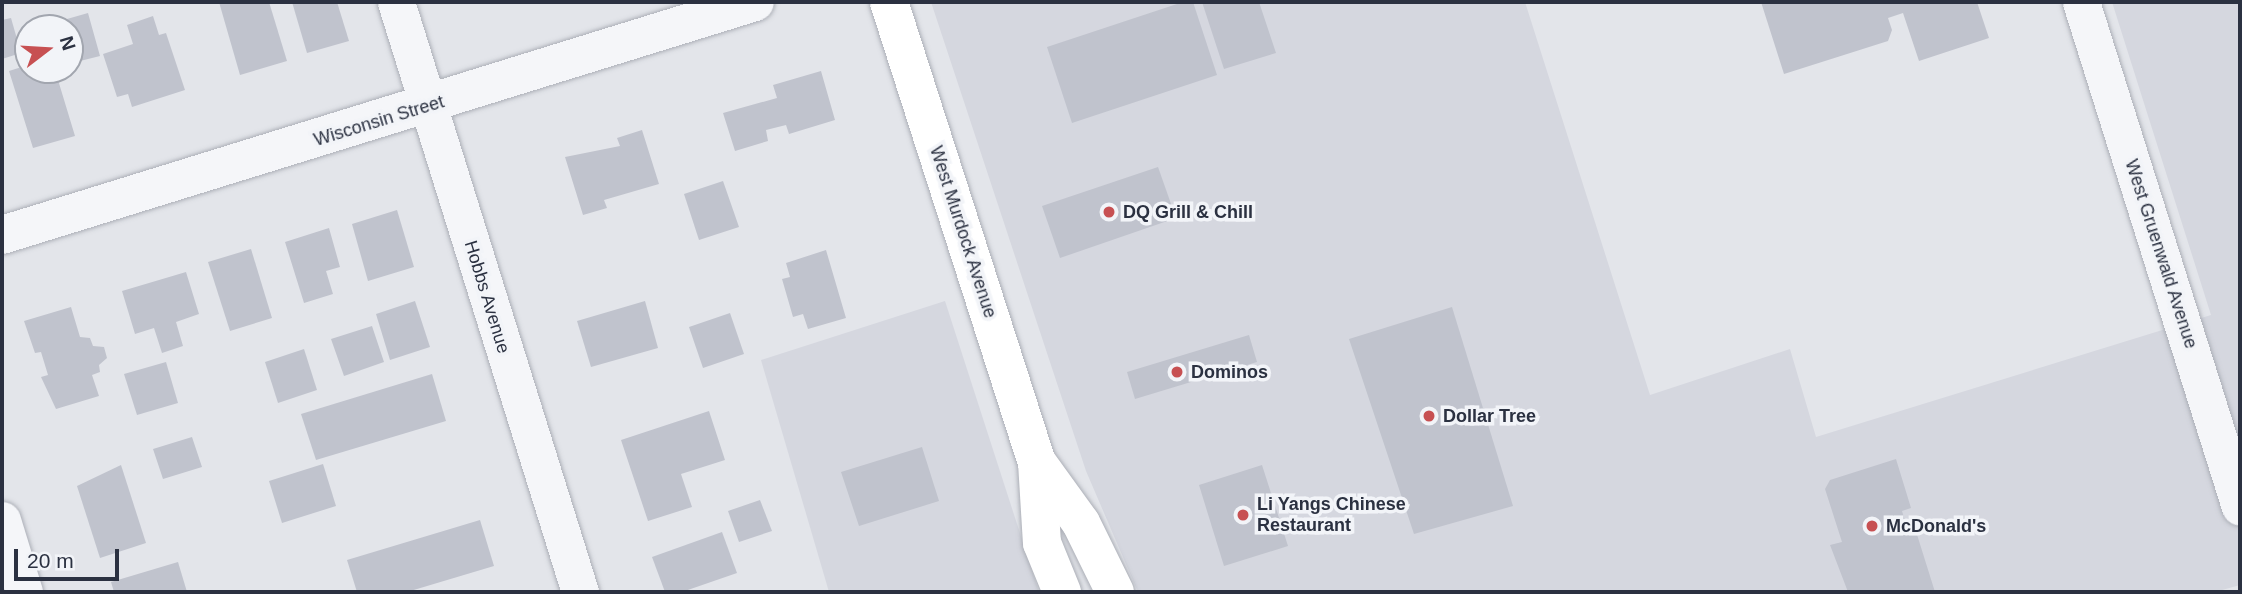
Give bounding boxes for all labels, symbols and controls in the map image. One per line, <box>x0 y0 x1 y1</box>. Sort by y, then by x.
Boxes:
north arrow <box>14 14 84 84</box>
text: N <box>56 34 80 53</box>
street label: Wisconsin Street <box>311 91 447 151</box>
street label: West Murdock Avenue <box>925 143 1001 321</box>
street label: West Gruenwald Avenue <box>2120 156 2202 352</box>
place label: DQ Grill & Chill <box>1123 201 1253 223</box>
marker: DQ Grill & Chill <box>1101 204 1117 220</box>
street label: Hobbs Avenue <box>459 238 515 356</box>
place label: Dominos <box>1191 361 1268 383</box>
marker: Dominos <box>1169 364 1185 380</box>
place label: Dollar Tree <box>1443 405 1536 427</box>
marker: Dollar Tree <box>1421 408 1437 424</box>
place label: Li Yangs Chinese Restaurant <box>1257 494 1406 536</box>
marker: Li Yangs Chinese Restaurant <box>1235 507 1251 523</box>
place label: McDonald's <box>1886 515 1986 537</box>
marker: McDonald's <box>1864 518 1880 534</box>
scale bar <box>18 534 122 578</box>
text: 20 m <box>27 549 74 572</box>

